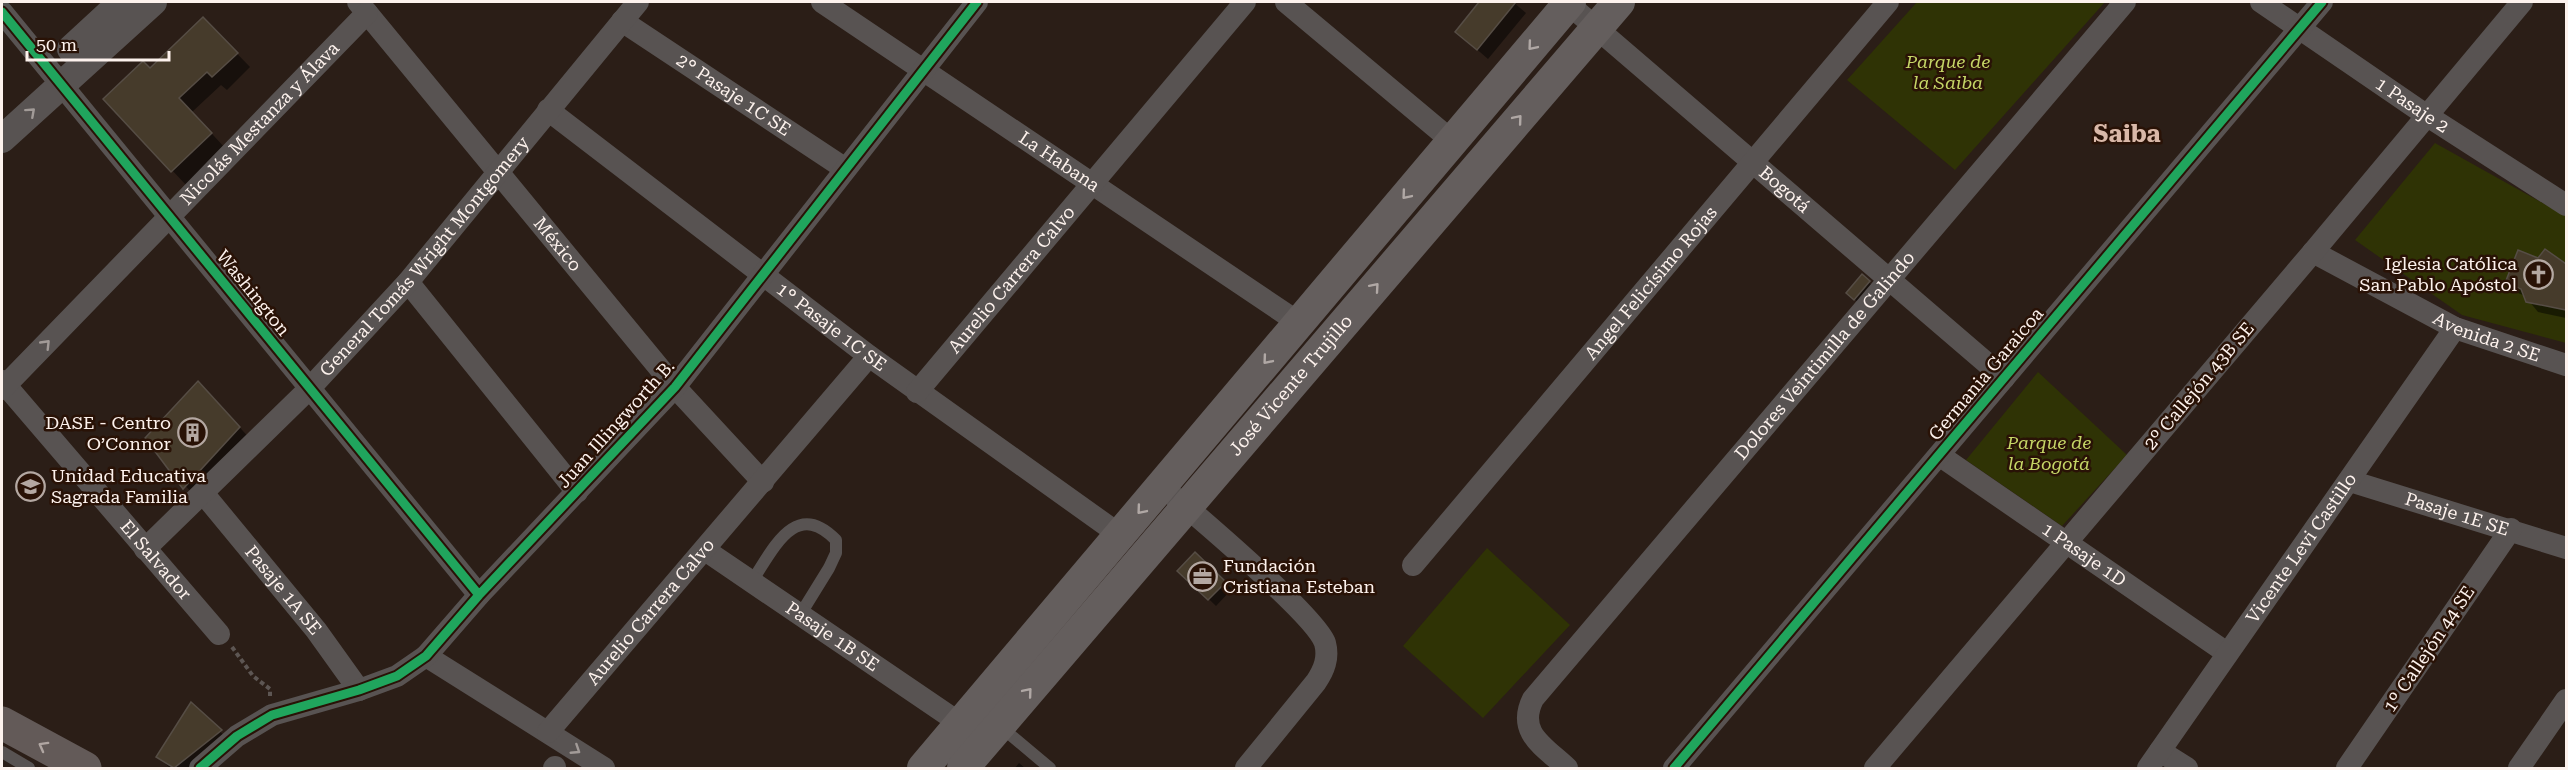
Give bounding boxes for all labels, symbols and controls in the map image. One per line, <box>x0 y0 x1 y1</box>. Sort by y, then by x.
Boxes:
scale bar <box>27 24 170 62</box>
text: 50 m <box>36 34 77 55</box>
street label: Nicolás Mestanza y Álava <box>176 37 343 209</box>
one-way arrow <box>1528 39 1539 50</box>
street label: 2° Pasaje 1C SE <box>673 49 795 140</box>
park label: Parque de la Saiba <box>1905 51 1990 93</box>
street label: 1 Pasaje 2 <box>2372 73 2453 137</box>
one-way arrow <box>24 108 35 119</box>
one-way arrow <box>1511 115 1522 126</box>
district label: Saiba <box>2093 120 2161 148</box>
street label: La Habana <box>1015 127 1104 196</box>
street label: General Tomás Wright Montgomery <box>315 132 534 381</box>
street label: Bogotá <box>1755 162 1815 217</box>
one-way arrow <box>1402 188 1413 199</box>
street label: Aurelio Carrera Calvo <box>943 201 1079 357</box>
street label: Angel Felicísimo Rojas <box>1580 202 1721 364</box>
street label: México <box>530 213 586 275</box>
street label: Washington <box>212 245 295 340</box>
street label: Dolores Veintimilla de Galindo <box>1730 247 1919 463</box>
place label: Iglesia Católica San Pablo Apóstol <box>2359 253 2517 295</box>
church icon: Iglesia Católica San Pablo Apóstol <box>2522 258 2554 290</box>
street label: 1° Pasaje 1C SE <box>773 278 891 375</box>
one-way arrow <box>1368 283 1379 294</box>
street label: Germania Garaicoa <box>1924 303 2047 444</box>
street label: Avenida 2 SE <box>2430 307 2543 366</box>
street label: José Vicente Trujillo <box>1224 310 1357 460</box>
street label: 2º Callejón 43B SE <box>2139 318 2258 454</box>
one-way arrow <box>39 340 50 350</box>
one-way arrow <box>1263 353 1274 364</box>
street label: Juan Illingworth B. <box>553 355 679 492</box>
place label: DASE - Centro O’Connor <box>45 412 171 454</box>
building icon: DASE - Centro O’Connor <box>176 417 208 449</box>
park label: Parque de la Bogotá <box>2006 432 2091 474</box>
place label: Unidad Educativa Sagrada Familia <box>51 465 206 507</box>
street label: Vicente Levi Castillo <box>2241 469 2361 627</box>
school or university icon: Unidad Educativa Sagrada Familia <box>14 470 46 502</box>
street label: Pasaje 1E SE <box>2402 488 2512 540</box>
one-way arrow <box>1138 503 1149 514</box>
street label: El Salvador <box>116 516 196 604</box>
street label: 1 Pasaje 1D <box>2038 518 2131 591</box>
street label: Aurelio Carrera Calvo <box>582 534 718 689</box>
street label: Pasaje 1A SE <box>241 541 326 639</box>
place label: Fundación Cristiana Esteban <box>1223 555 1376 597</box>
office icon: Fundación Cristiana Esteban <box>1186 560 1218 592</box>
street label: 1º Callejón 44 SE <box>2379 582 2479 716</box>
street label: Pasaje 1B SE <box>782 597 883 675</box>
one-way arrow <box>1021 688 1032 699</box>
one-way arrow <box>39 742 49 753</box>
one-way arrow <box>570 743 580 755</box>

